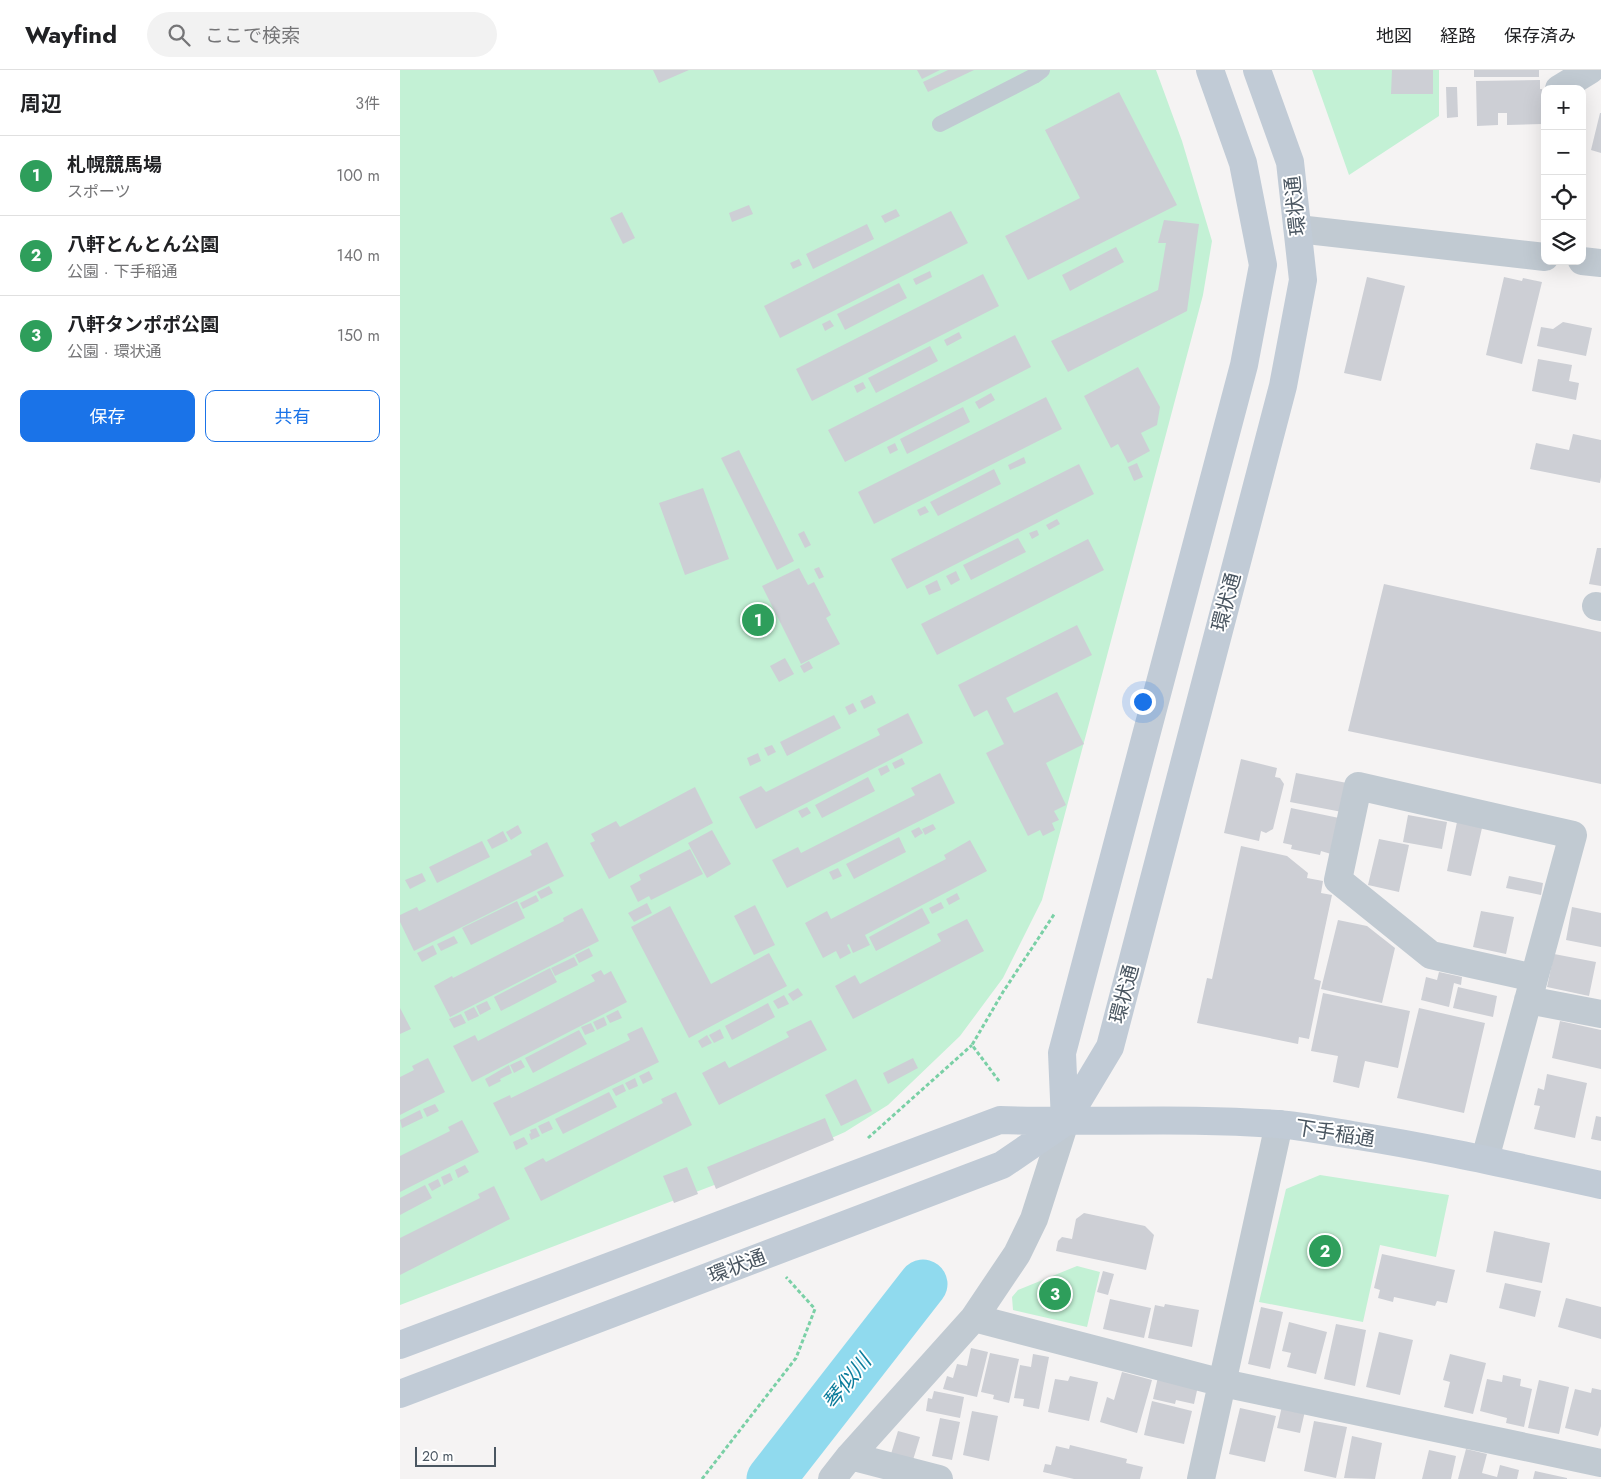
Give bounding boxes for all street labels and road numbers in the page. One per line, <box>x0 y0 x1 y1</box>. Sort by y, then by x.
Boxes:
street label: 環状通 <box>1278 175 1313 237</box>
street label: 環状通 <box>1205 569 1248 635</box>
street label: 環状通 <box>1103 961 1146 1027</box>
street label: 下手稲通 <box>1293 1113 1377 1154</box>
street label: 環状通 <box>704 1242 770 1291</box>

